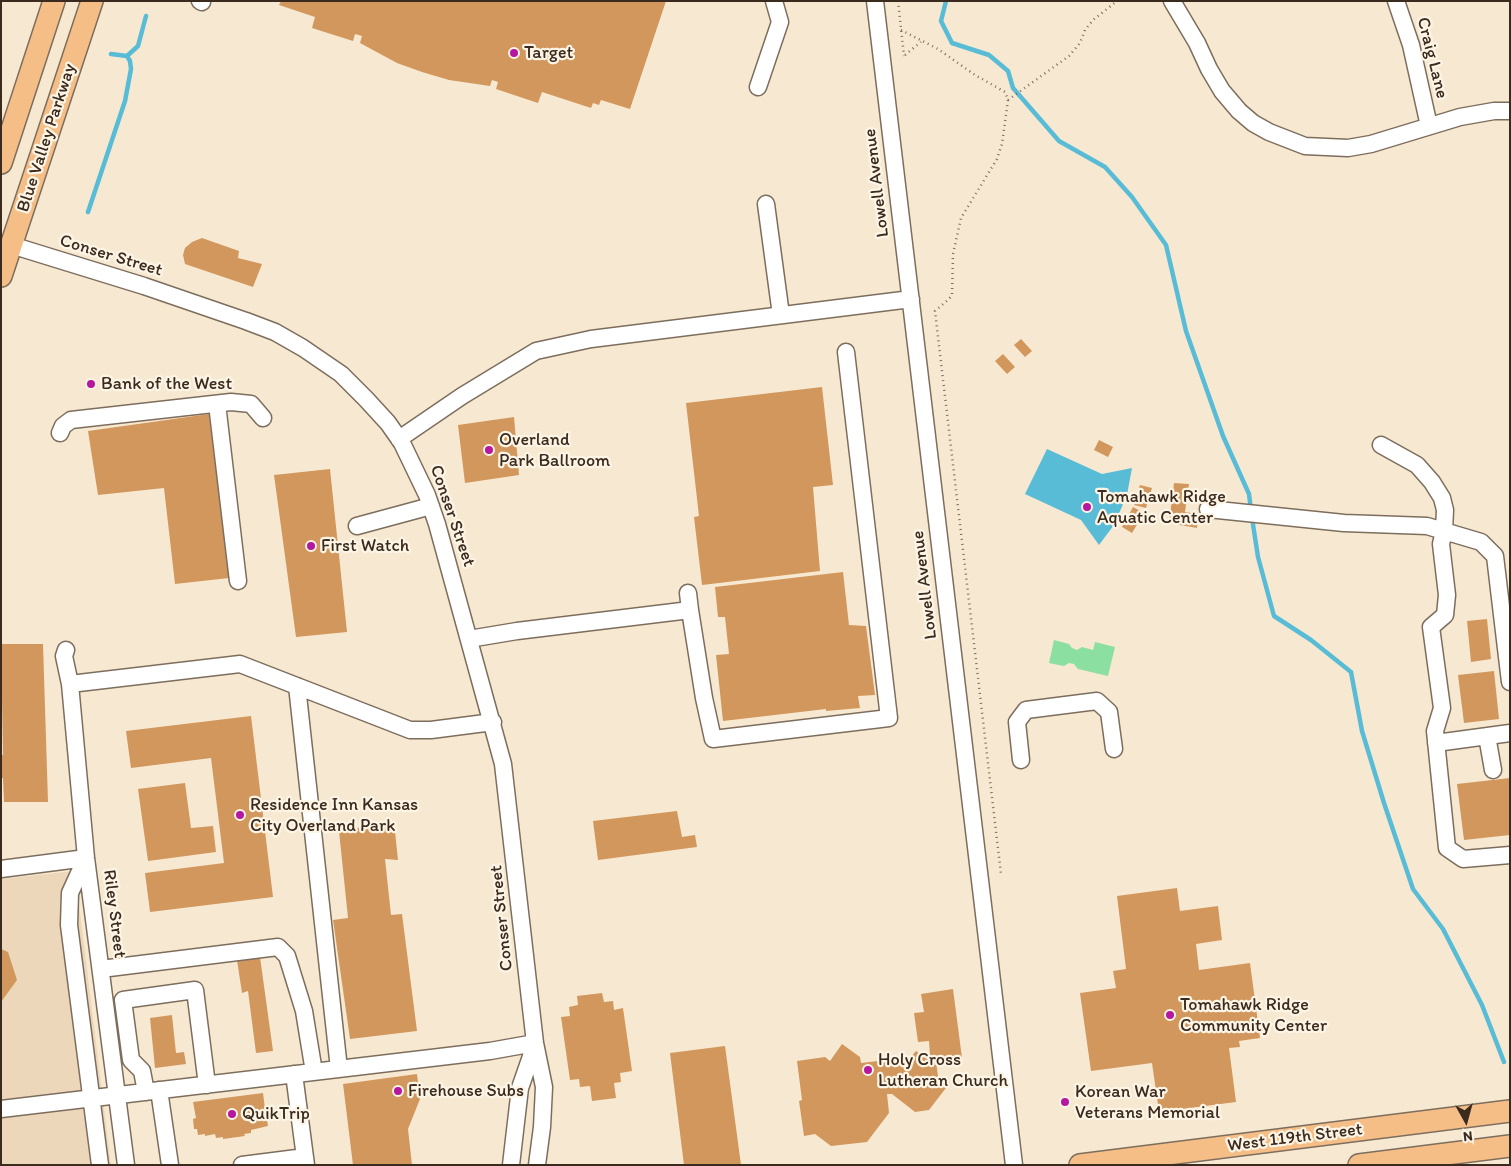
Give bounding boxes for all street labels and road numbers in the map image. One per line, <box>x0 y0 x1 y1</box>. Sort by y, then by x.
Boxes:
street label: Craig Lane <box>1411 15 1453 101</box>
street label: Blue Valley Parkway <box>13 61 81 215</box>
street label: Lowell Avenue <box>860 127 894 239</box>
street label: Conser Street <box>57 230 165 282</box>
street label: Conser Street <box>424 462 480 570</box>
street label: Lowell Avenue <box>908 529 942 641</box>
street label: Conser Street <box>486 864 518 972</box>
street label: Riley Street <box>98 868 130 960</box>
street label: West 119th Street <box>1226 1119 1364 1157</box>

